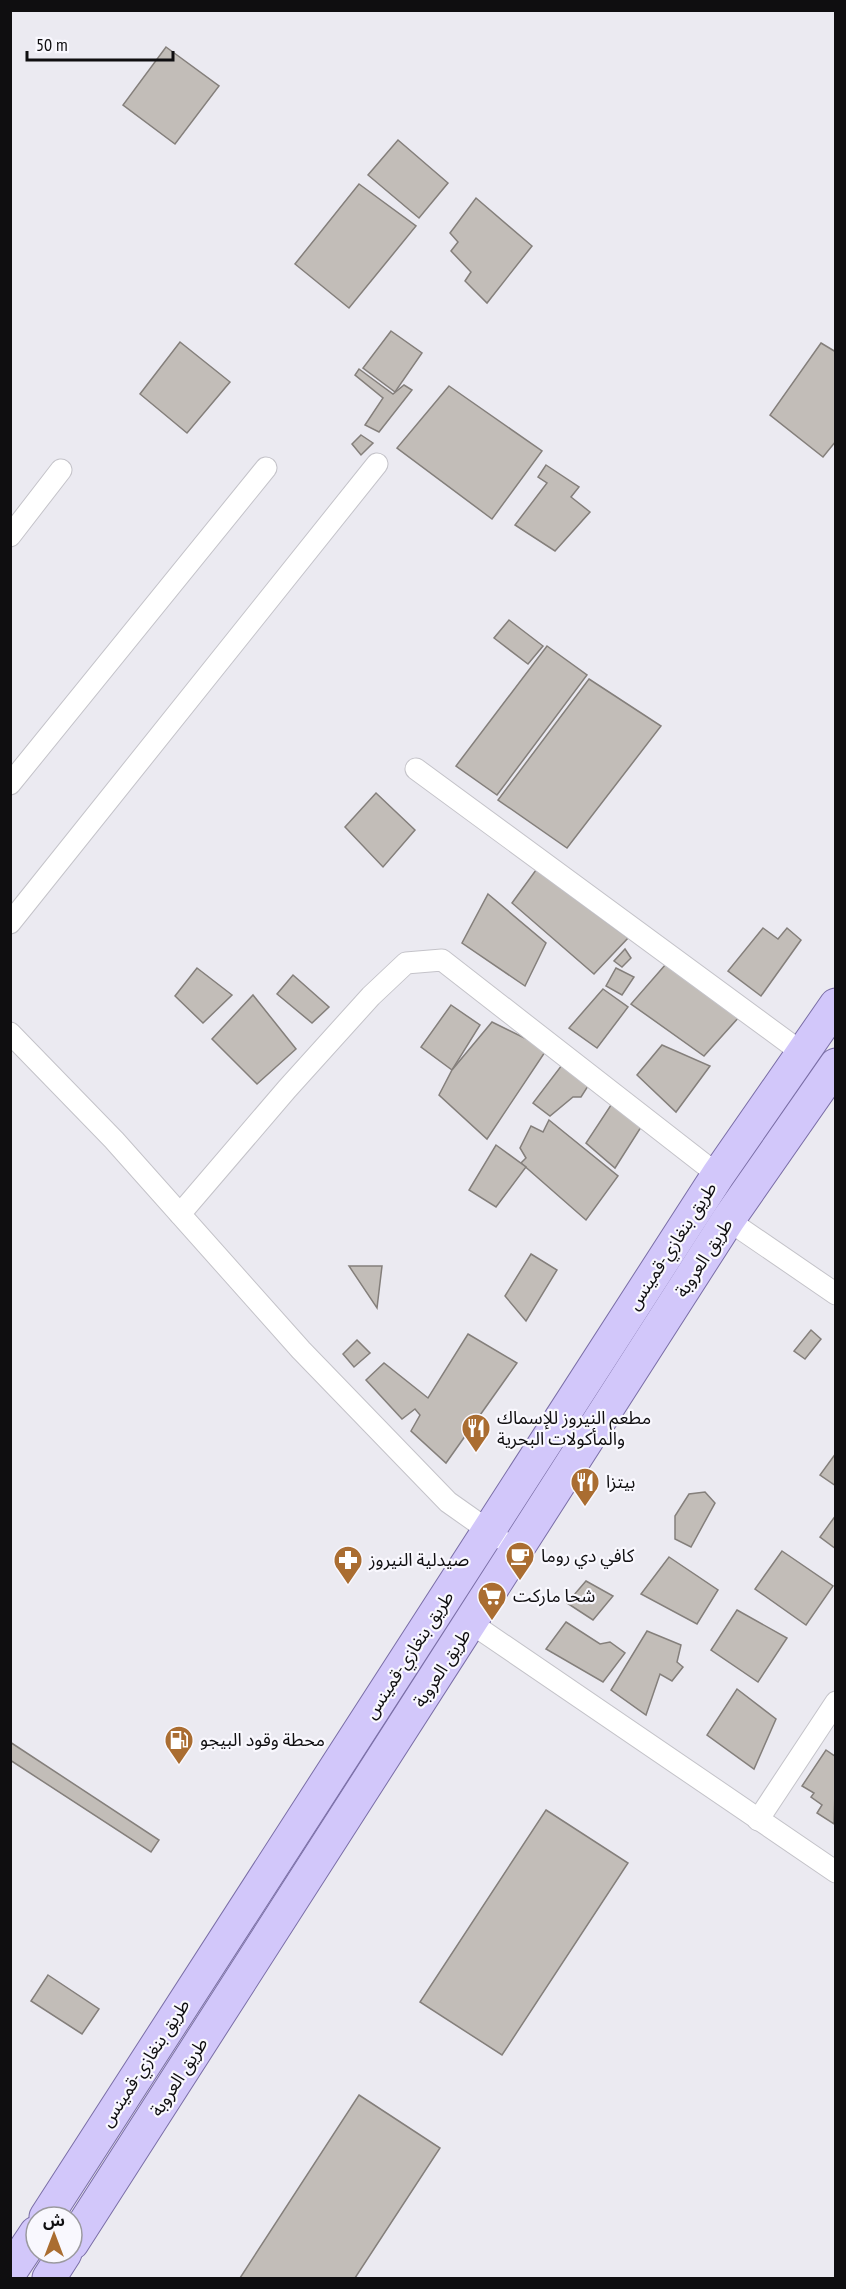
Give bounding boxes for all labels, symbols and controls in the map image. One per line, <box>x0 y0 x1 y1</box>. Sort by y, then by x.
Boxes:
scale bar <box>27 24 172 62</box>
text: 50 m <box>36 33 68 56</box>
street label: طريق بنغازي-قمينس <box>622 1177 723 1315</box>
street label: طريق العروبة <box>670 1214 738 1302</box>
place label: مطعم النيروز للإسماك والمأكولات البحرية <box>497 1406 651 1450</box>
restaurant icon: مطعم النيروز للإسماك والمأكولات البحرية <box>460 1412 492 1454</box>
restaurant icon: بيتزا <box>569 1466 601 1508</box>
place label: بيتزا <box>606 1470 635 1493</box>
cafe icon: كافي دي روما <box>504 1540 536 1582</box>
pharmacy icon: صيدلية النيروز <box>332 1544 364 1586</box>
place label: كافي دي روما <box>541 1544 635 1569</box>
place label: صيدلية النيروز <box>368 1548 469 1571</box>
supermarket icon: شحا ماركت <box>476 1580 508 1622</box>
place label: شحا ماركت <box>513 1584 595 1607</box>
street label: طريق بنغازي-قمينس <box>359 1586 460 1724</box>
street label: طريق العروبة <box>408 1624 476 1712</box>
fuel station icon: محطة وقود البيجو <box>163 1724 195 1766</box>
place label: محطة وقود البيجو <box>200 1728 325 1751</box>
street label: طريق بنغازي-قمينس <box>95 1994 196 2132</box>
street label: طريق العروبة <box>145 2033 213 2121</box>
north arrow <box>24 2205 84 2265</box>
text: ش <box>43 2210 65 2230</box>

